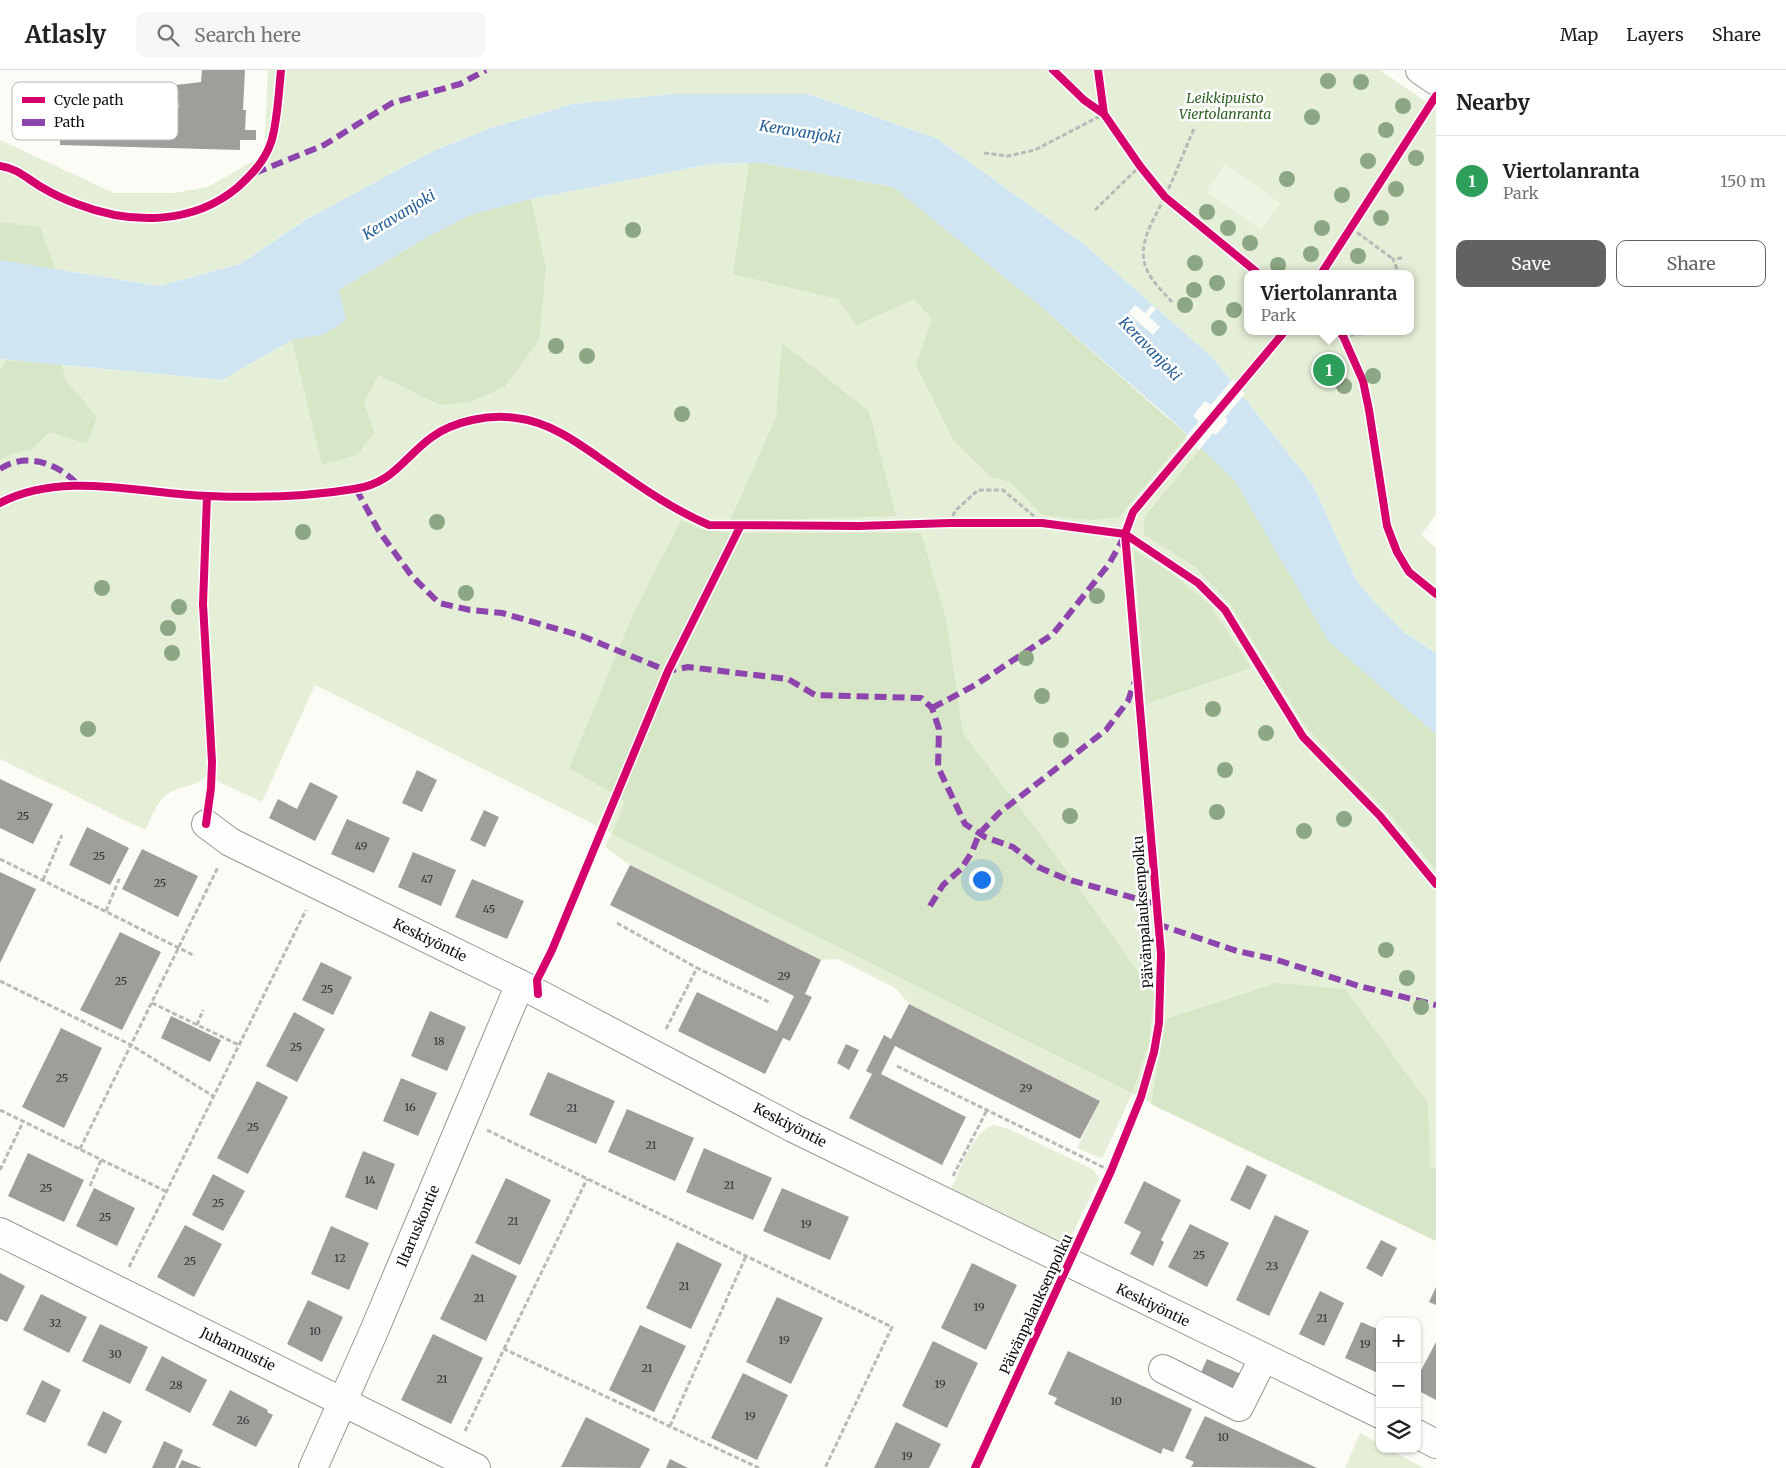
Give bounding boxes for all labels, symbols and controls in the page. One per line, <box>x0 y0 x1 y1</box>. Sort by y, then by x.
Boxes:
search box <box>136 12 486 57</box>
text: Atlasly <box>25 19 106 50</box>
icon: search <box>154 21 182 49</box>
text: Search here <box>194 23 301 47</box>
text: Map <box>1560 23 1598 46</box>
text: Layers <box>1626 23 1684 46</box>
text: Share <box>1712 23 1761 46</box>
legend <box>12 82 178 140</box>
park label: Leikkipuisto Viertolanranta <box>1179 89 1271 123</box>
text: Nearby <box>1456 89 1530 116</box>
text: Cycle path <box>54 91 124 109</box>
text: Path <box>54 113 85 131</box>
water label: Keravanjoki <box>757 116 842 147</box>
text: Viertolanranta <box>1503 159 1640 183</box>
text: 1 <box>1468 171 1476 191</box>
text: 150 m <box>1720 171 1766 191</box>
text: Park <box>1503 183 1539 203</box>
water label: Keravanjoki <box>358 185 439 244</box>
button: Save <box>1456 240 1606 287</box>
button: Share <box>1616 240 1766 287</box>
popup <box>1244 270 1414 335</box>
text: Viertolanranta <box>1261 281 1397 305</box>
text: Park <box>1261 305 1296 325</box>
water label: Keravanjoki <box>1114 312 1186 385</box>
pin: 1 <box>1313 351 1345 389</box>
house number: 25 <box>17 809 29 823</box>
street label: Päivänpalauksenpolku <box>1129 835 1157 989</box>
house number: 49 <box>355 839 368 853</box>
house number: 25 <box>93 849 105 863</box>
your location <box>969 867 995 893</box>
house number: 47 <box>421 872 433 886</box>
house number: 25 <box>154 876 166 890</box>
house number: 45 <box>483 902 495 916</box>
street label: Keskiyöntie <box>390 914 470 966</box>
house number: 29 <box>778 969 791 983</box>
house number: 25 <box>115 974 127 988</box>
house number: 25 <box>321 982 333 996</box>
house number: 18 <box>433 1034 445 1048</box>
house number: 25 <box>290 1040 302 1054</box>
house number: 25 <box>56 1071 68 1085</box>
house number: 29 <box>1020 1081 1033 1095</box>
street label: Keskiyöntie <box>750 1099 830 1151</box>
house number: 16 <box>404 1100 416 1114</box>
house number: 21 <box>566 1101 578 1115</box>
house number: 25 <box>247 1120 259 1134</box>
house number: 21 <box>645 1138 657 1152</box>
house number: 14 <box>364 1173 376 1187</box>
house number: 21 <box>723 1178 735 1192</box>
house number: 25 <box>40 1181 52 1195</box>
street label: Iltaruskontie <box>393 1182 443 1270</box>
house number: 25 <box>212 1196 224 1210</box>
house number: 25 <box>99 1210 111 1224</box>
house number: 21 <box>507 1214 519 1228</box>
house number: 19 <box>800 1217 812 1231</box>
street label: Päivänpalauksenpolku <box>996 1231 1077 1377</box>
house number: 25 <box>1193 1248 1205 1262</box>
house number: 12 <box>334 1251 346 1265</box>
house number: 25 <box>184 1254 196 1268</box>
house number: 23 <box>1266 1259 1278 1273</box>
house number: 21 <box>678 1279 690 1293</box>
street label: Keskiyöntie <box>1113 1279 1193 1331</box>
house number: 21 <box>473 1291 485 1305</box>
house number: 19 <box>973 1300 985 1314</box>
house number: 21 <box>1316 1311 1328 1325</box>
house number: 32 <box>49 1316 61 1330</box>
map controls <box>1376 1318 1421 1453</box>
button: + <box>1376 1318 1421 1363</box>
street label: Juhannustie <box>197 1323 278 1375</box>
house number: 10 <box>309 1324 321 1338</box>
house number: 19 <box>778 1333 790 1347</box>
house number: 19 <box>1359 1337 1371 1351</box>
house number: 30 <box>108 1347 122 1361</box>
house number: 21 <box>641 1361 653 1375</box>
button: − <box>1376 1363 1421 1408</box>
house number: 21 <box>436 1372 448 1386</box>
house number: 19 <box>934 1377 946 1391</box>
house number: 28 <box>170 1378 183 1392</box>
house number: 10 <box>1110 1394 1122 1408</box>
button: layers <box>1376 1408 1421 1453</box>
house number: 19 <box>744 1409 756 1423</box>
house number: 26 <box>237 1413 250 1427</box>
house number: 10 <box>1217 1430 1229 1444</box>
house number: 19 <box>901 1449 913 1463</box>

